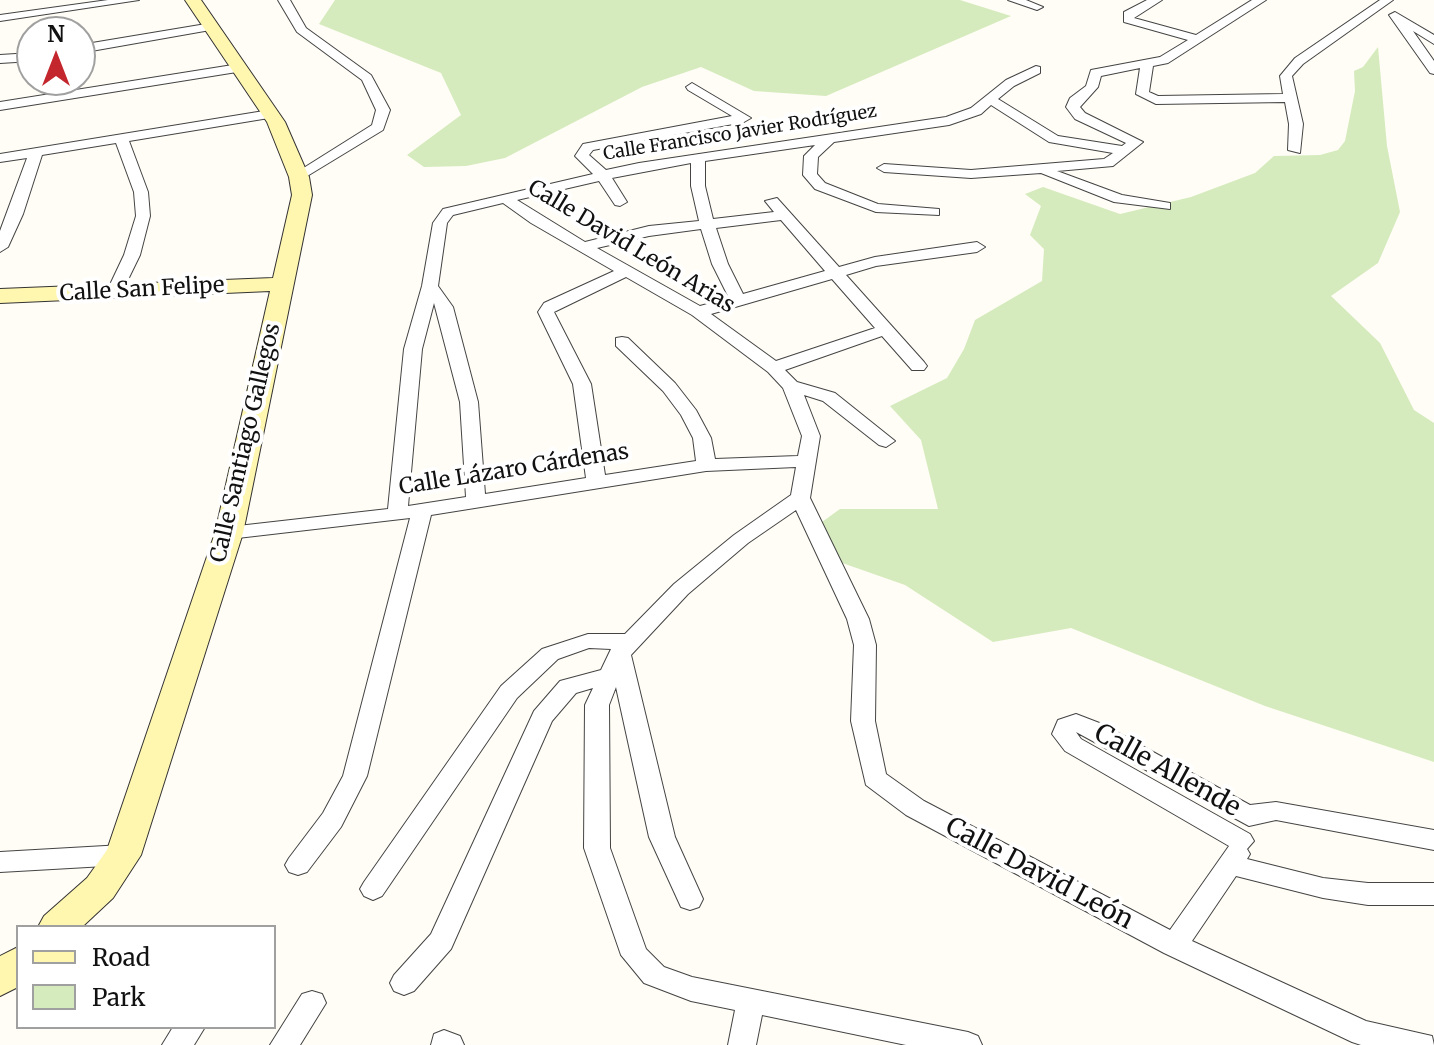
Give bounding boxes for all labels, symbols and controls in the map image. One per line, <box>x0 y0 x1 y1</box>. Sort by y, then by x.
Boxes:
north arrow <box>16 16 96 96</box>
text: N <box>47 20 65 48</box>
street label: Calle Francisco Javier Rodríguez <box>602 101 878 165</box>
street label: Calle David León Arias <box>523 175 739 319</box>
street label: Calle San Felipe <box>59 272 225 308</box>
street label: Calle Santiago Gallegos <box>206 321 286 565</box>
street label: Calle Lázaro Cárdenas <box>397 439 631 501</box>
street label: Calle Allende <box>1089 718 1245 824</box>
street label: Calle David León <box>940 811 1138 937</box>
legend <box>16 925 276 1029</box>
text: Road <box>92 942 150 973</box>
text: Park <box>92 982 145 1013</box>

